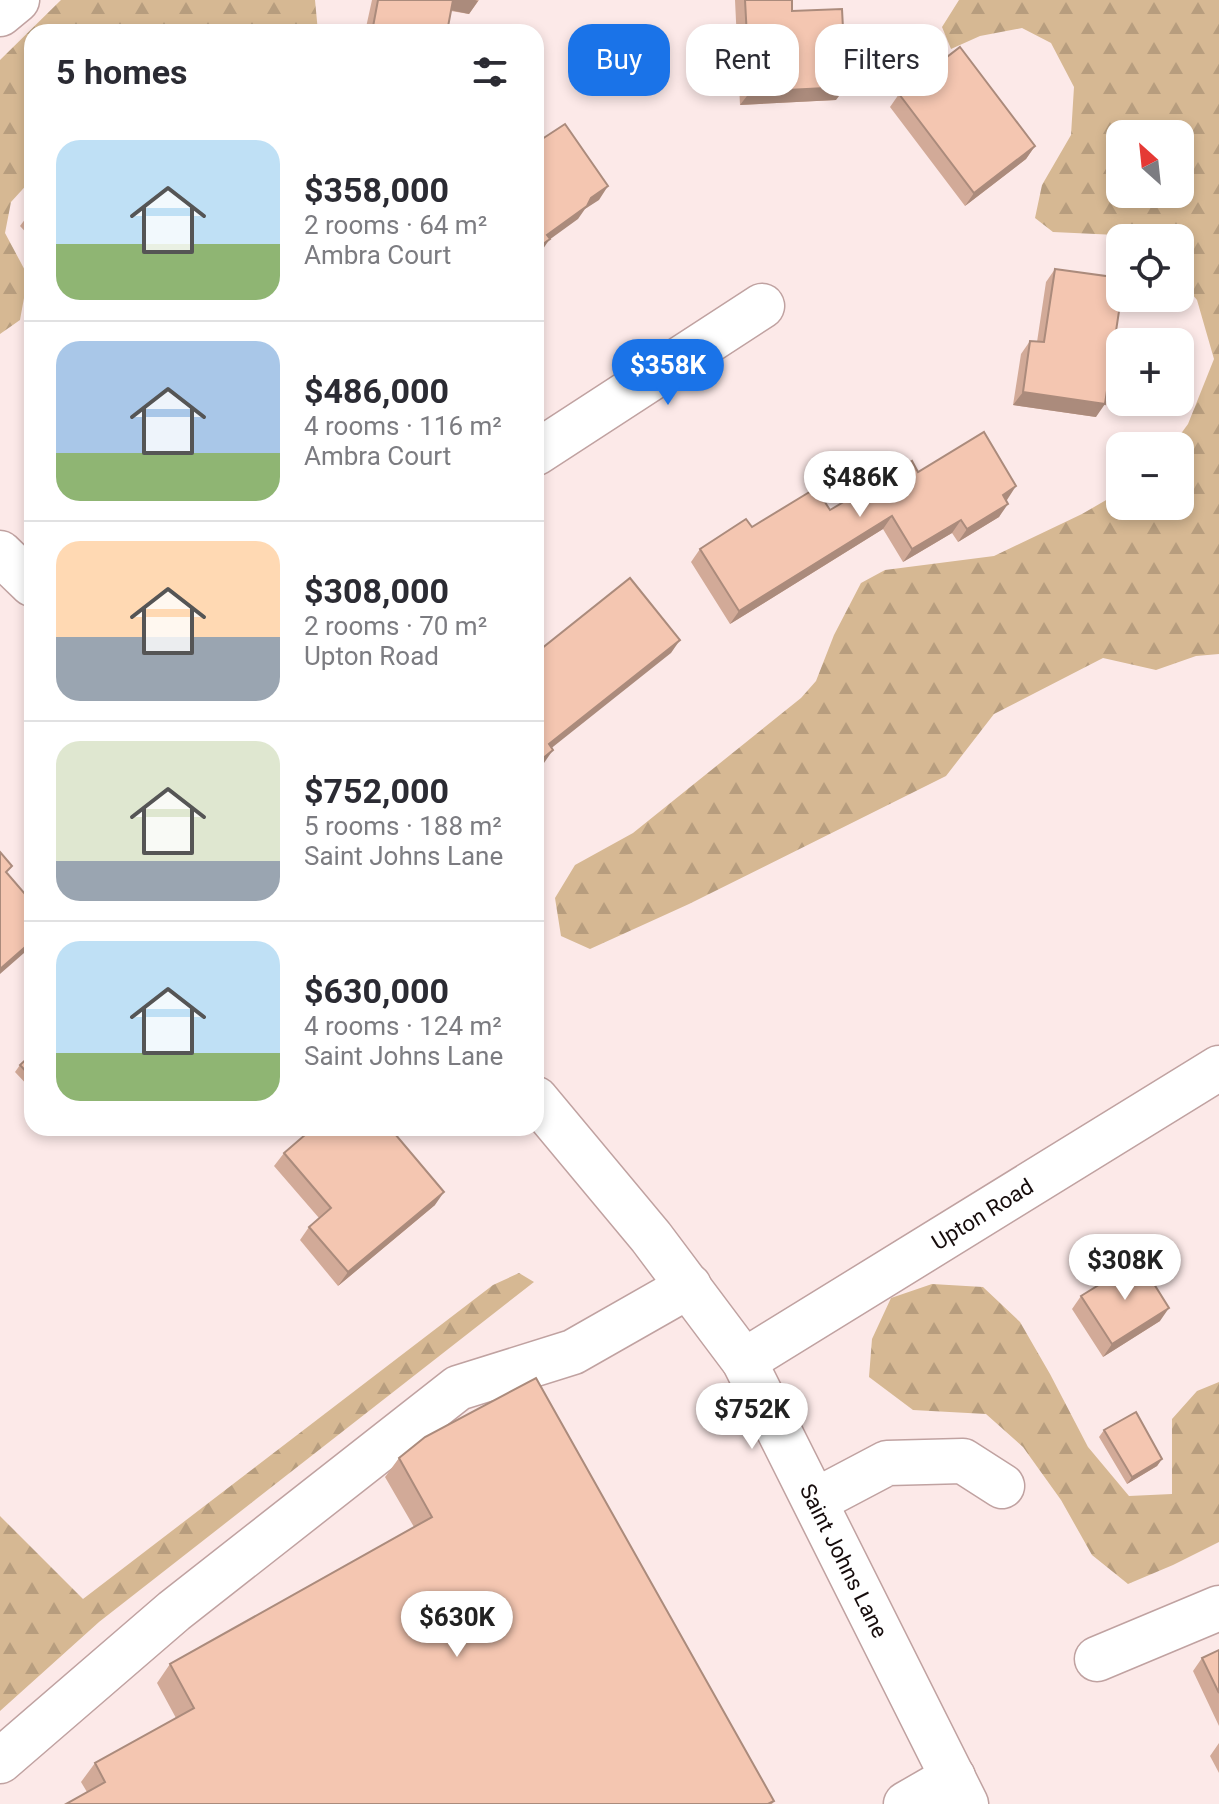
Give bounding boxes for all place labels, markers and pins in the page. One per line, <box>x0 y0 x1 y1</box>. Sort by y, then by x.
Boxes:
pin: $358K <box>612 339 724 407</box>
pin: $486K <box>804 451 916 519</box>
pin: $308K <box>1069 1234 1181 1302</box>
pin: $752K <box>696 1383 808 1451</box>
pin: $630K <box>401 1591 513 1659</box>

